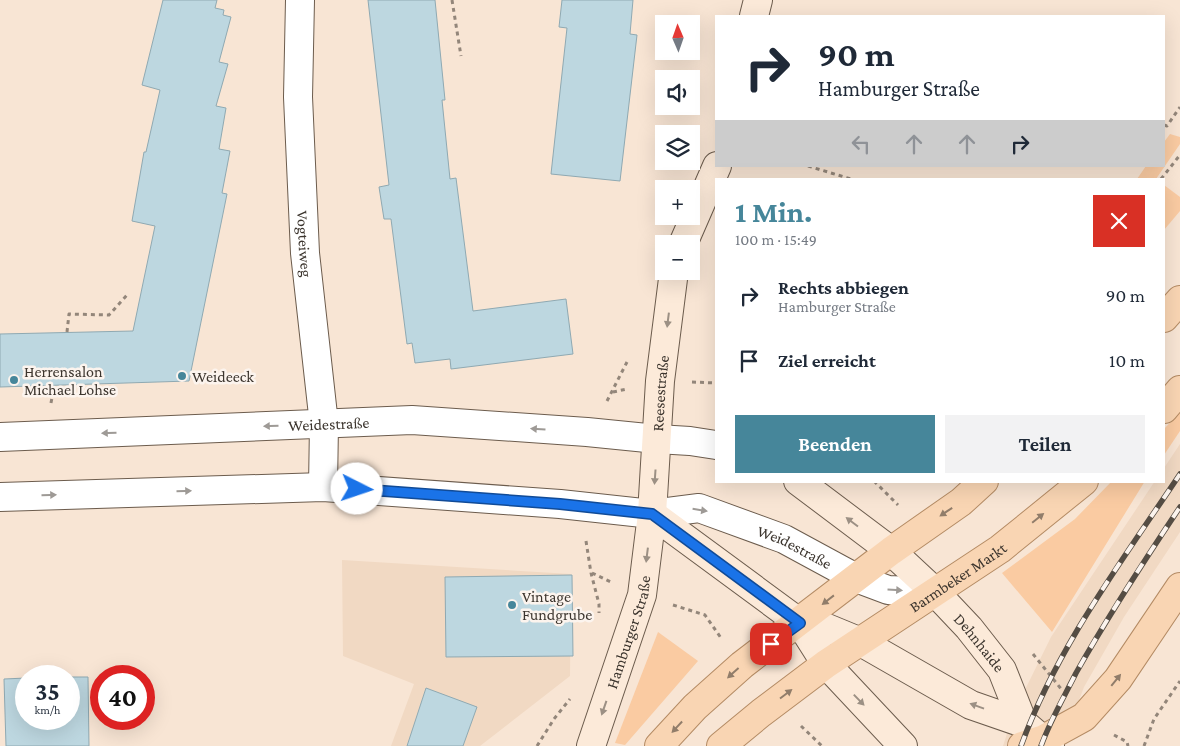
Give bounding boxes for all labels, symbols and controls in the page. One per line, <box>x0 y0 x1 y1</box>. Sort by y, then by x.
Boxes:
north arrow <box>655 15 700 60</box>
map controls <box>655 15 700 280</box>
icon: right <box>735 35 800 100</box>
text: 90 m <box>818 35 895 74</box>
button: sound <box>655 70 700 115</box>
text: Hamburger Straße <box>818 76 980 101</box>
button: layers <box>655 125 700 170</box>
icon: left <box>847 130 875 158</box>
icon: ahead <box>900 130 928 158</box>
icon: ahead <box>953 130 981 158</box>
icon: right <box>1006 130 1034 158</box>
button: + <box>655 180 700 225</box>
text: 1 Min. <box>735 195 812 228</box>
button: close <box>1093 195 1145 247</box>
street label: Vogteiweg <box>294 210 316 278</box>
text: 100 m · 15:49 <box>735 231 817 248</box>
button: − <box>655 235 700 280</box>
text: Rechts abbiegen <box>778 277 909 298</box>
icon: right <box>735 282 763 310</box>
text: 90 m <box>1106 285 1145 306</box>
text: Hamburger Straße <box>778 298 896 315</box>
one-way arrow <box>664 312 672 328</box>
icon: arrive <box>735 347 763 375</box>
text: Ziel erreicht <box>778 350 876 371</box>
text: 10 m <box>1109 350 1145 371</box>
street label: Reesestraße <box>648 354 672 432</box>
place label: Herrensalon Michael Lohse <box>24 363 116 398</box>
place label: Weideeck <box>192 368 254 385</box>
marker: Weideeck <box>176 370 188 382</box>
marker: Herrensalon Michael Lohse <box>8 374 20 386</box>
street label: Weidestraße <box>288 413 370 434</box>
button: Beenden <box>735 415 935 473</box>
button: Teilen <box>945 415 1145 473</box>
one-way arrow <box>263 423 279 431</box>
one-way arrow <box>530 424 546 432</box>
one-way arrow <box>101 429 117 437</box>
position arrow <box>330 462 382 514</box>
one-way arrow <box>650 469 658 485</box>
one-way arrow <box>177 486 193 494</box>
one-way arrow <box>41 491 57 499</box>
one-way arrow <box>692 506 708 514</box>
one-way arrow <box>939 507 953 517</box>
one-way arrow <box>1031 513 1044 524</box>
one-way arrow <box>845 517 859 527</box>
street label: Weidestraße <box>755 522 835 572</box>
street label: Barmbeker Markt <box>906 539 1010 615</box>
one-way arrow <box>643 547 651 563</box>
street label: Hamburger Straße <box>603 575 653 691</box>
one-way arrow <box>887 587 903 595</box>
place label: Vintage Fundgrube <box>522 588 592 624</box>
one-way arrow <box>822 595 835 606</box>
marker: Vintage Fundgrube <box>506 599 518 611</box>
street label: Dehnhaide <box>951 610 1009 675</box>
pin <box>750 623 792 665</box>
icon: arrive <box>757 630 785 658</box>
speed limit sign: 40 <box>90 665 155 730</box>
one-way arrow <box>727 667 739 679</box>
one-way arrow <box>1111 674 1122 687</box>
text: 35 <box>35 678 60 705</box>
one-way arrow <box>779 688 792 699</box>
one-way arrow <box>853 693 865 705</box>
one-way arrow <box>600 700 607 715</box>
one-way arrow <box>970 702 984 710</box>
text: km/h <box>35 703 60 717</box>
one-way arrow <box>671 720 683 732</box>

